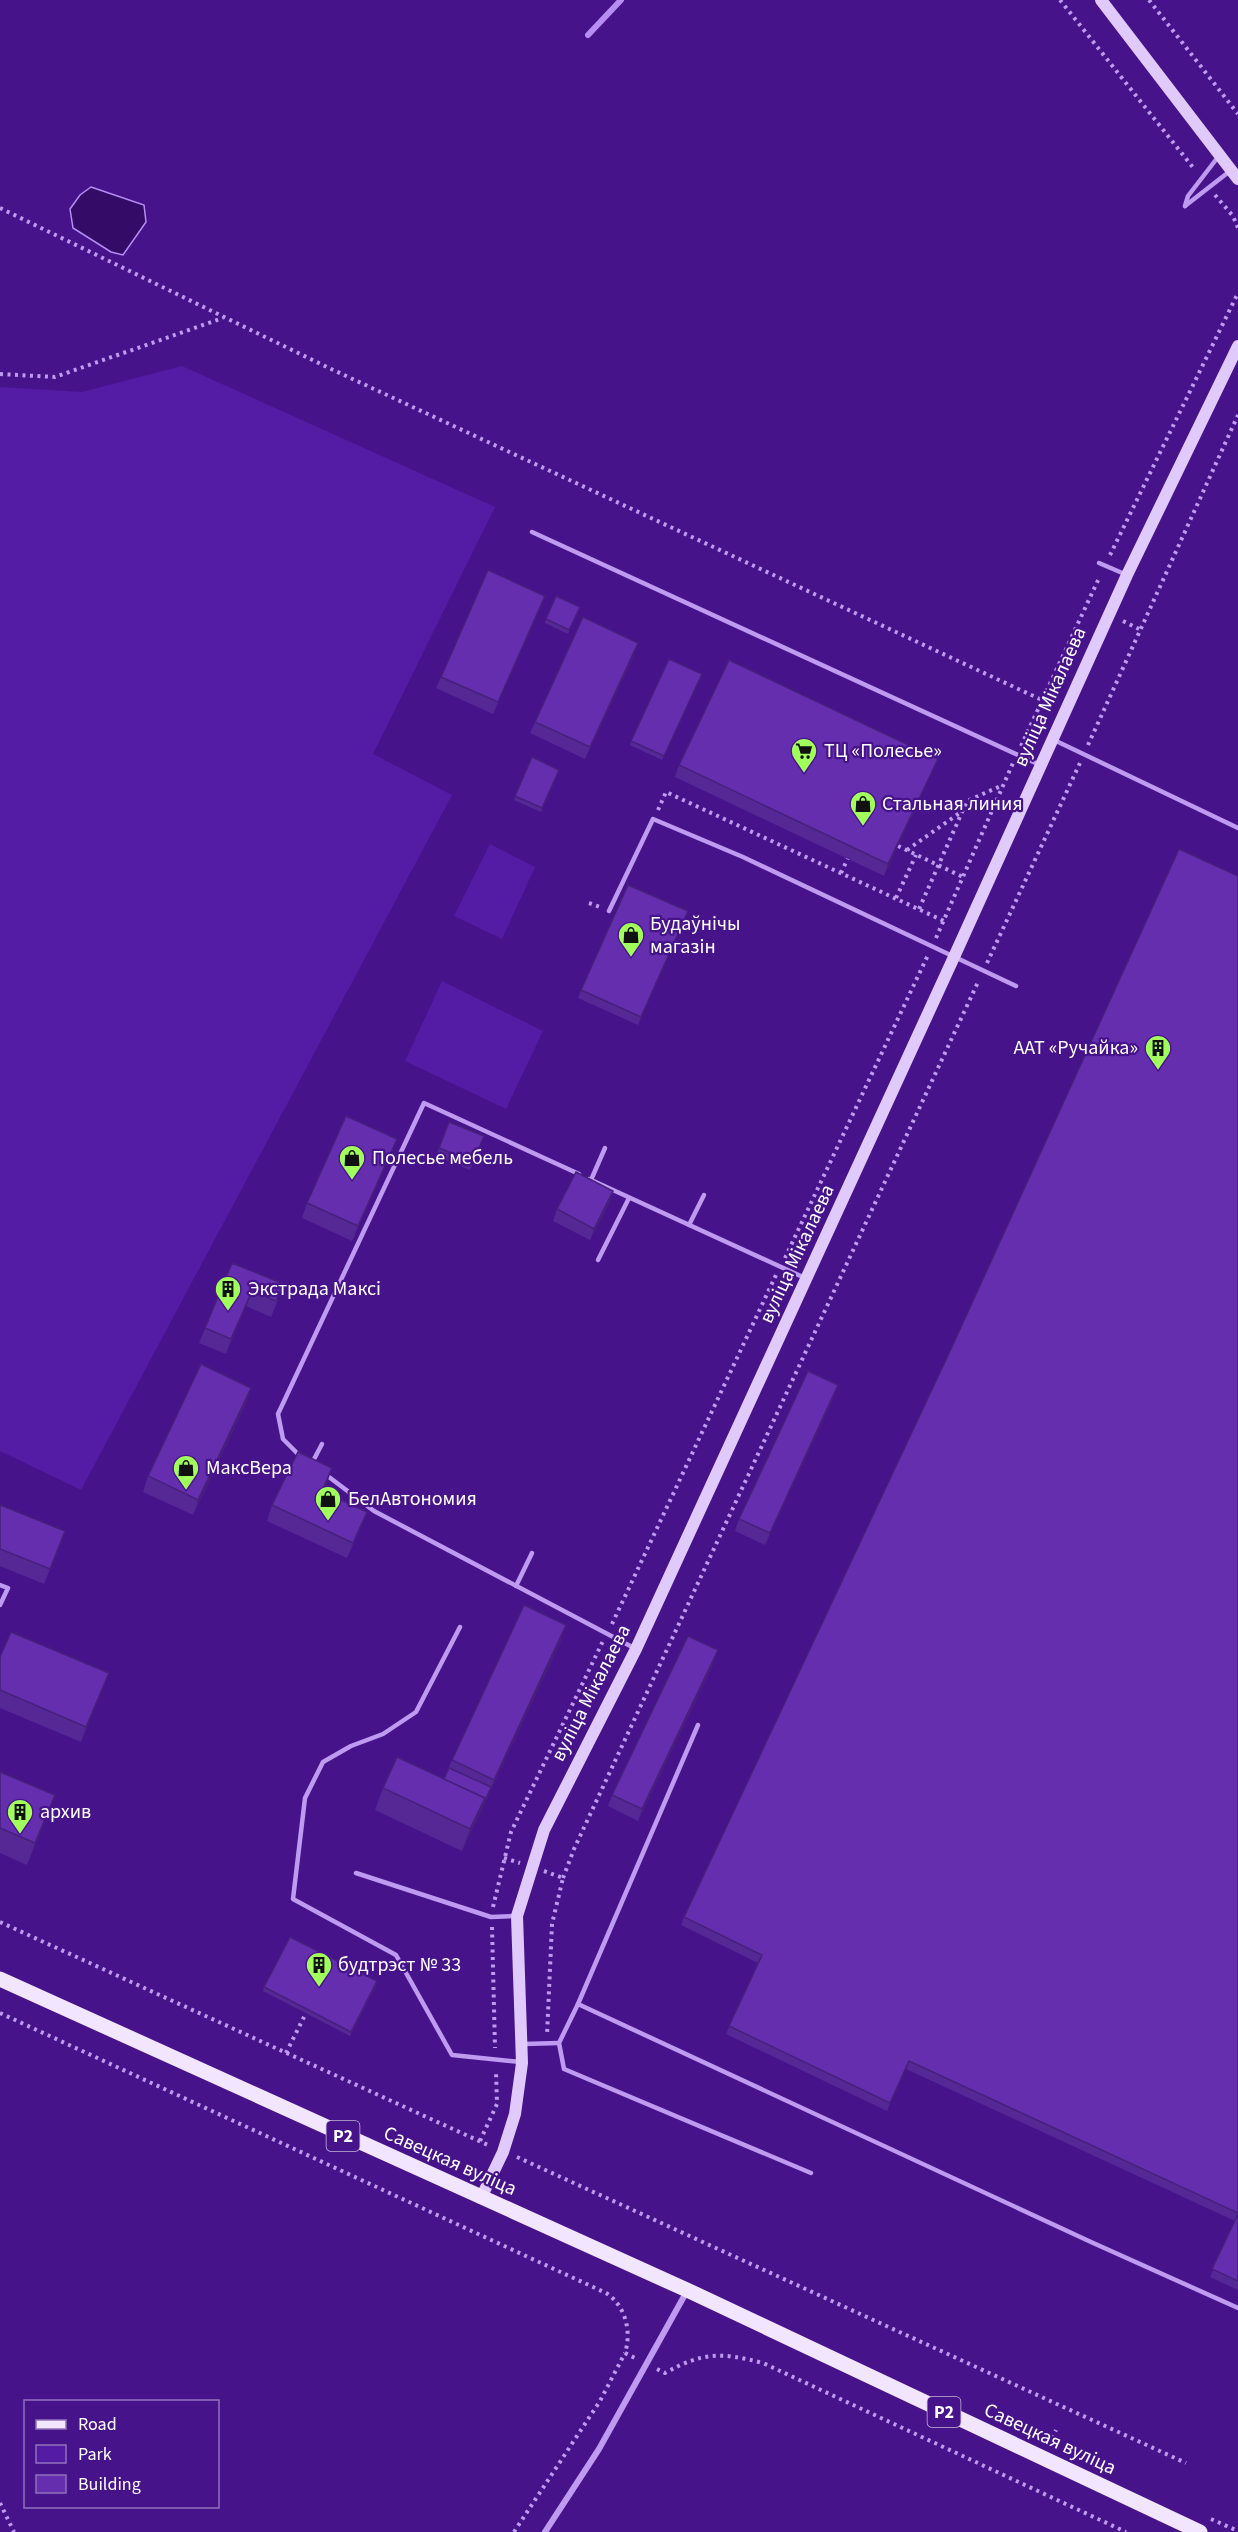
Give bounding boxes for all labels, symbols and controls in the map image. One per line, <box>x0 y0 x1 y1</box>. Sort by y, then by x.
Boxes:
street label: вуліца Мікалаева <box>1007 623 1093 771</box>
supermarket icon: ТЦ «Полесье» <box>789 736 819 774</box>
place label: ТЦ «Полесье» <box>824 737 942 765</box>
shop icon: Стальная линия <box>848 789 878 827</box>
place label: Стальная линия <box>882 790 1023 818</box>
place label: Будаўнічы магазін <box>650 910 741 961</box>
shop icon: Будаўнічы магазін <box>616 920 646 958</box>
building icon: ААТ «Ручайка» <box>1143 1033 1173 1071</box>
place label: ААТ «Ручайка» <box>1014 1034 1138 1062</box>
shop icon: Полесье мебель <box>337 1143 367 1181</box>
place label: Полесье мебель <box>372 1144 513 1172</box>
street label: вуліца Мікалаева <box>753 1180 841 1328</box>
building icon: Экстрада Максі <box>213 1274 243 1312</box>
place label: Экстрада Максі <box>248 1275 381 1303</box>
shop icon: МаксBepa <box>171 1453 201 1491</box>
place label: МаксBepa <box>206 1454 292 1482</box>
shop icon: БелАвтономия <box>313 1484 343 1522</box>
place label: БелАвтономия <box>348 1485 477 1513</box>
street label: вуліца Мікалаева <box>544 1620 638 1766</box>
building icon: архив <box>5 1797 35 1835</box>
place label: архив <box>40 1798 91 1826</box>
building icon: будтрэст № 33 <box>304 1950 334 1988</box>
place label: будтрэст № 33 <box>338 1951 461 1979</box>
street label: Савецкая вуліца <box>379 2119 521 2203</box>
road number: Р2 <box>326 2121 360 2151</box>
street label: Савецкая вуліца <box>979 2396 1121 2482</box>
road number: Р2 <box>928 2397 960 2427</box>
legend <box>24 2400 219 2508</box>
text: Road <box>78 2412 117 2437</box>
text: Park <box>78 2442 112 2467</box>
text: Building <box>78 2472 141 2497</box>

